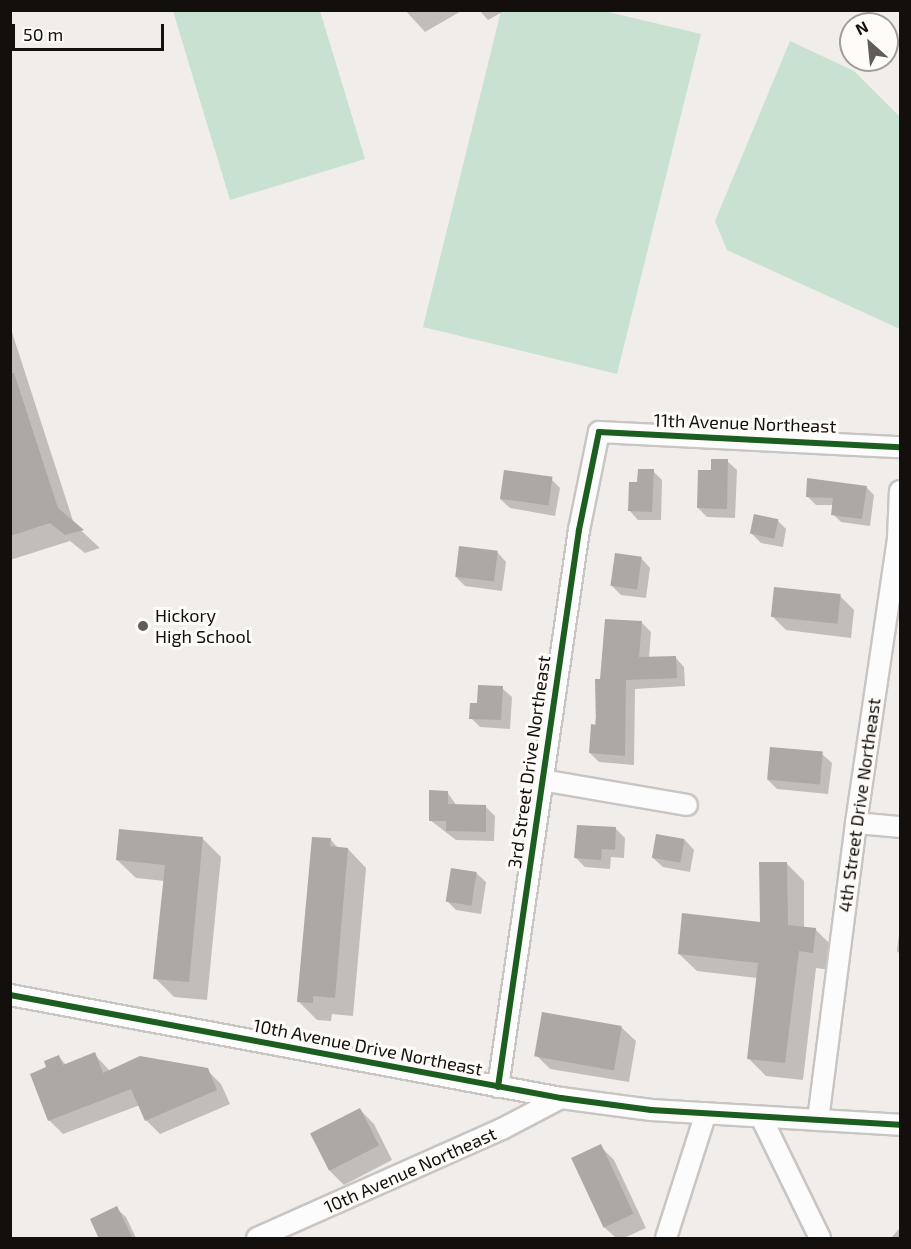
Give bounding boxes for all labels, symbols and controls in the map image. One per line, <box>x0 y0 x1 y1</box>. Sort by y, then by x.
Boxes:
scale bar <box>15 12 166 50</box>
north arrow <box>839 12 899 72</box>
text: N <box>852 16 871 38</box>
text: 50 m <box>23 23 63 45</box>
street label: 11th Avenue Northeast <box>653 409 837 437</box>
place label: Hickory High School <box>155 605 251 648</box>
marker: Hickory High School <box>136 619 150 633</box>
street label: 3rd Street Drive Northeast <box>503 654 555 870</box>
street label: 4th Street Drive Northeast <box>833 696 885 914</box>
street label: 10th Avenue Drive Northeast <box>251 1014 485 1080</box>
street label: 10th Avenue Northeast <box>320 1122 500 1218</box>

